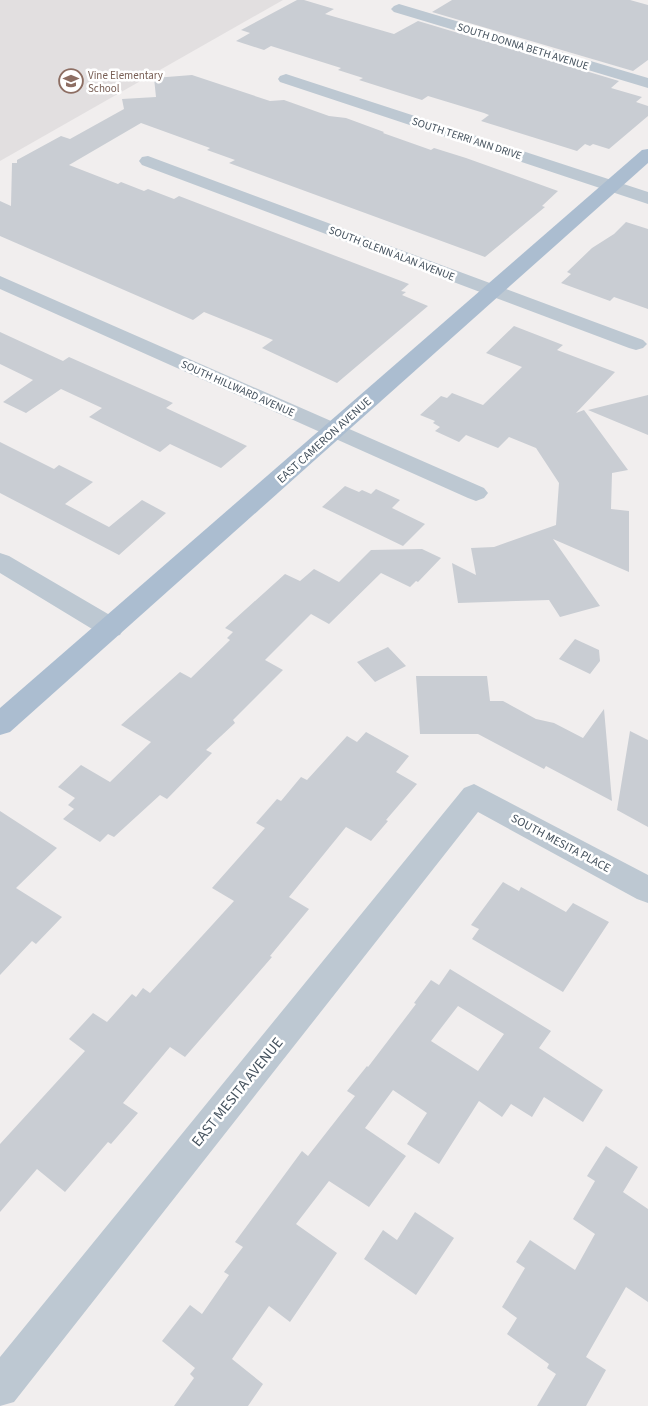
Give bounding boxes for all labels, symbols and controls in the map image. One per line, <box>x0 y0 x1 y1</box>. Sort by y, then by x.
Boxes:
street label: SOUTH DONNA BETH AVENUE <box>455 19 591 74</box>
school or university icon: Vine Elementary School <box>58 68 84 94</box>
place label: Vine Elementary School <box>88 68 163 96</box>
street label: SOUTH TERRI ANN DRIVE <box>410 114 524 163</box>
street label: SOUTH GLENN ALAN AVENUE <box>327 222 457 285</box>
street label: SOUTH HILLWARD AVENUE <box>179 357 297 420</box>
street label: EAST CAMERON AVENUE <box>273 393 375 487</box>
street label: SOUTH MESITA PLACE <box>508 810 614 877</box>
street label: EAST MESITA AVENUE <box>187 1033 288 1151</box>

